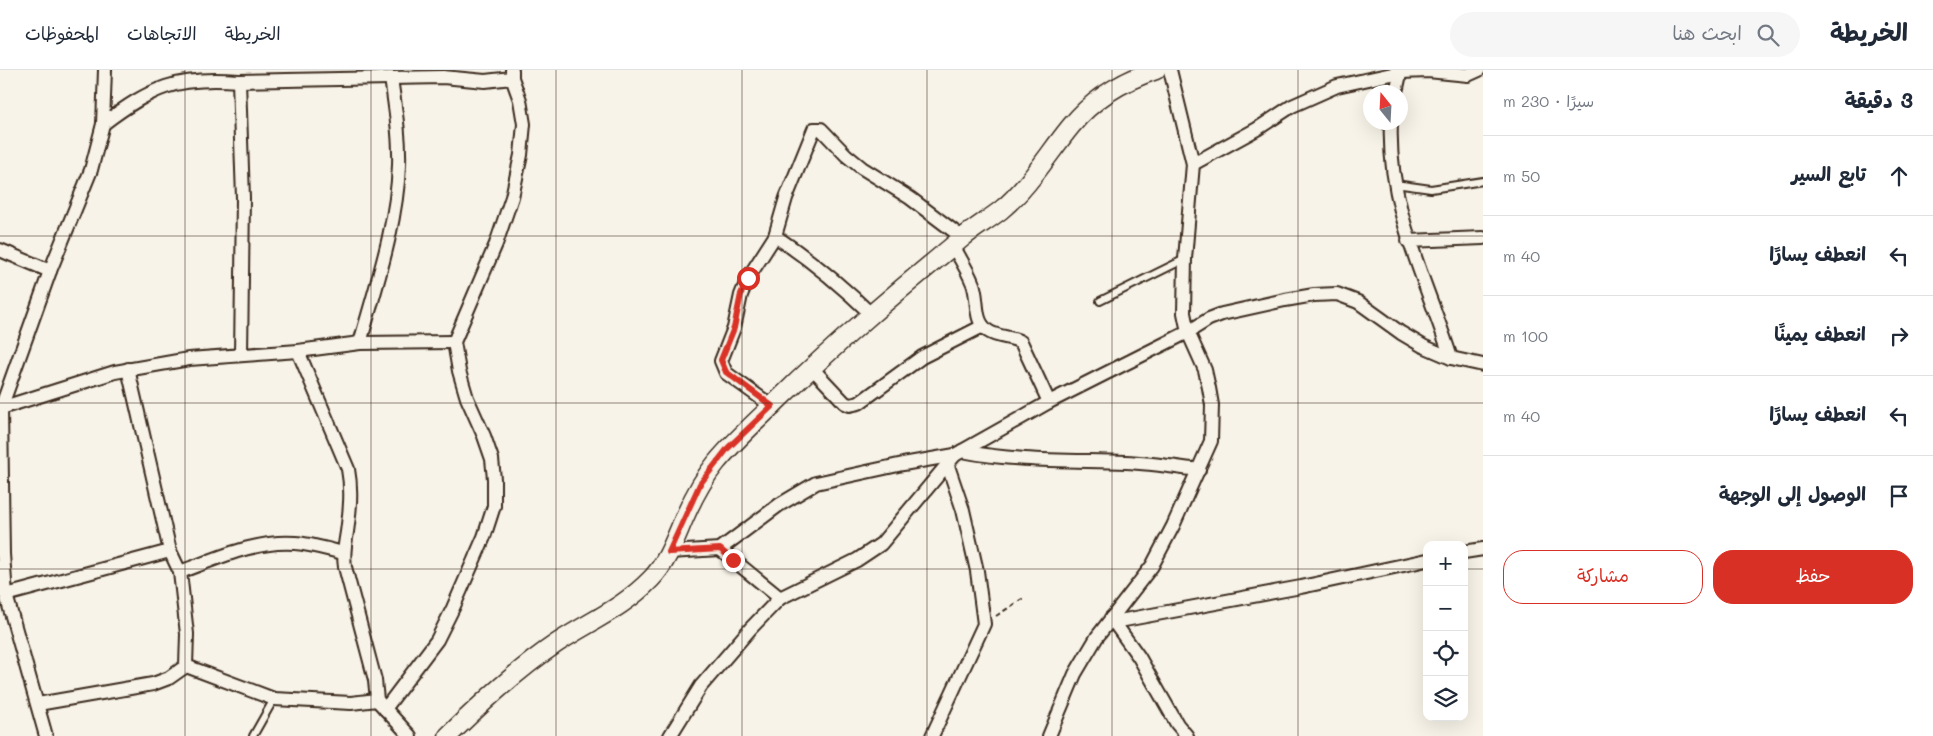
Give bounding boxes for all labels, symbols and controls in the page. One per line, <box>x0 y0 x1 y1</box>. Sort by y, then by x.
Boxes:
search box <box>1450 12 1800 57</box>
text: الخريطة <box>1830 16 1908 47</box>
text: ابحث هنا <box>1672 20 1742 45</box>
text: المحفوظات <box>25 21 99 45</box>
text: الاتجاهات <box>127 21 197 45</box>
text: الخريطة <box>225 21 281 45</box>
icon: search <box>1754 21 1782 49</box>
north arrow <box>1363 85 1408 130</box>
text: 3 دقيقة <box>1844 86 1913 113</box>
text: سيرًا · 230 m <box>1503 90 1594 111</box>
text: تابع السير <box>1791 161 1866 186</box>
icon: ahead <box>1885 162 1913 190</box>
text: 50 m <box>1503 165 1540 186</box>
text: انعطف يسارًا <box>1769 241 1866 266</box>
icon: left <box>1885 242 1913 270</box>
text: 40 m <box>1503 245 1540 266</box>
route start <box>737 267 760 290</box>
text: انعطف يمينًا <box>1774 321 1866 346</box>
icon: right <box>1885 322 1913 350</box>
text: 100 m <box>1503 325 1548 346</box>
text: انعطف يسارًا <box>1769 401 1866 426</box>
icon: left <box>1885 402 1913 430</box>
text: 40 m <box>1503 405 1540 426</box>
text: الوصول إلى الوجهة <box>1719 481 1866 506</box>
icon: arrive <box>1885 482 1913 510</box>
map controls <box>1423 541 1468 721</box>
button: + <box>1423 541 1468 586</box>
route end <box>722 549 745 572</box>
button: مشاركة <box>1503 550 1703 604</box>
button: حفظ <box>1713 550 1913 604</box>
button: − <box>1423 586 1468 631</box>
button: locate <box>1423 631 1468 676</box>
button: layers <box>1423 676 1468 721</box>

